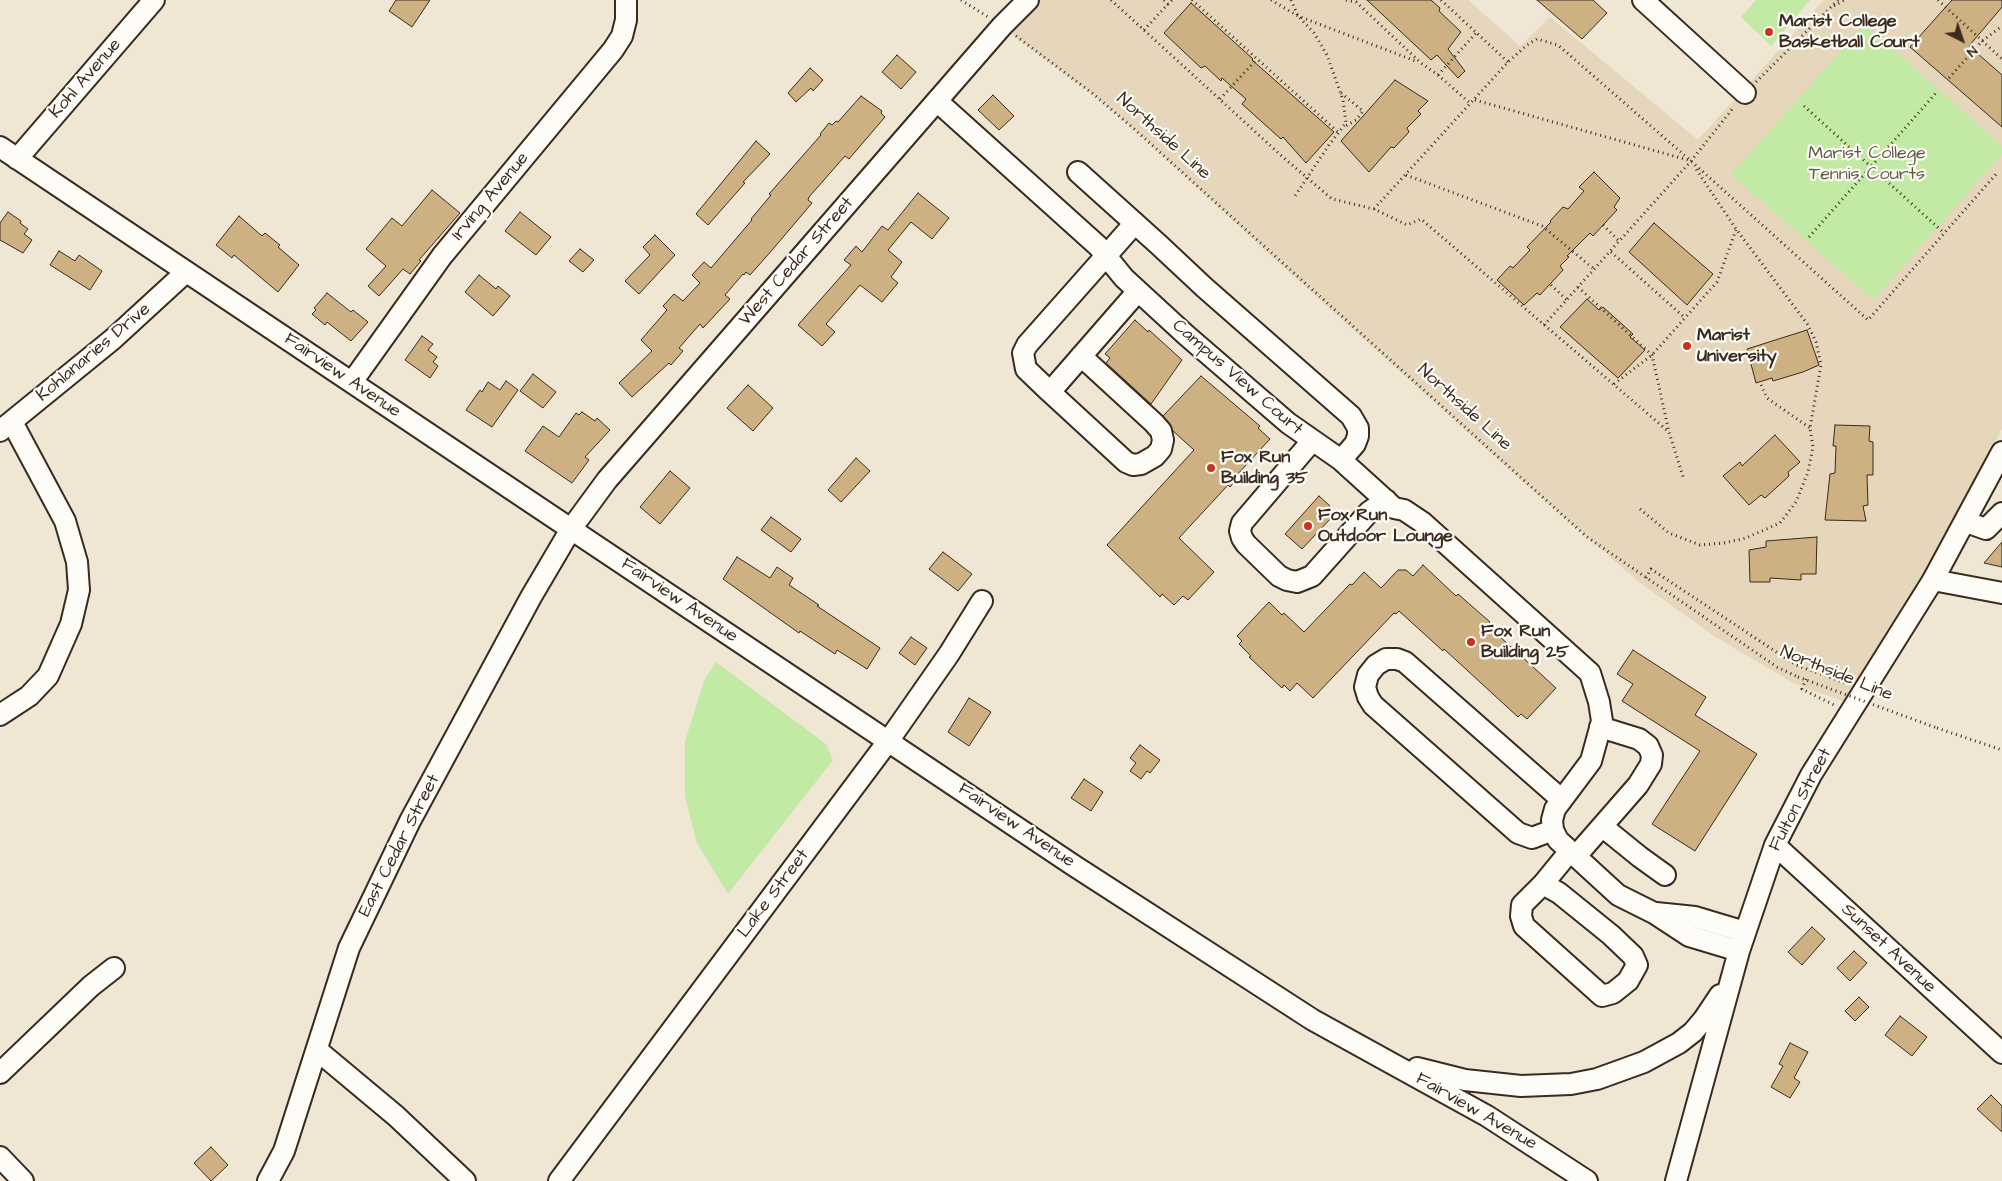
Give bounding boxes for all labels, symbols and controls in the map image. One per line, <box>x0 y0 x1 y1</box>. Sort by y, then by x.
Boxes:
place label: Marist College Basketball Court <box>1779 11 1919 54</box>
north arrow <box>1937 15 1987 65</box>
marker: Marist College Basketball Court <box>1763 26 1775 38</box>
street label: Kohl Avenue <box>46 35 126 123</box>
text: N <box>1962 41 1982 62</box>
street label: Northside Line <box>1111 89 1215 185</box>
park label: Marist College Tennis Courts <box>1808 143 1926 186</box>
street label: Irving Avenue <box>448 148 534 246</box>
street label: West Cedar Street <box>735 193 859 331</box>
street label: Kohlanaries Drive <box>33 299 155 407</box>
street label: Campus View Court <box>1167 315 1307 441</box>
place label: Marist University <box>1697 325 1777 368</box>
street label: Fairview Avenue <box>279 329 405 423</box>
marker: Marist University <box>1681 340 1693 352</box>
street label: Northside Line <box>1412 360 1516 456</box>
place label: Fox Run Building 35 <box>1221 447 1308 489</box>
marker: Fox Run Building 35 <box>1205 462 1217 474</box>
place label: Fox Run Outdoor Lounge <box>1318 505 1453 548</box>
marker: Fox Run Outdoor Lounge <box>1302 520 1314 532</box>
street label: Fairview Avenue <box>616 554 742 648</box>
place label: Fox Run Building 25 <box>1481 621 1569 664</box>
marker: Fox Run Building 25 <box>1465 636 1477 648</box>
street label: Northside Line <box>1777 642 1895 706</box>
street label: Fulton Street <box>1765 745 1837 855</box>
street label: East Cedar Street <box>355 771 445 921</box>
street label: Fairview Avenue <box>953 779 1079 873</box>
street label: Lake Street <box>734 846 814 942</box>
street label: Sunset Avenue <box>1836 900 1940 998</box>
street label: Fairview Avenue <box>1412 1069 1540 1155</box>

